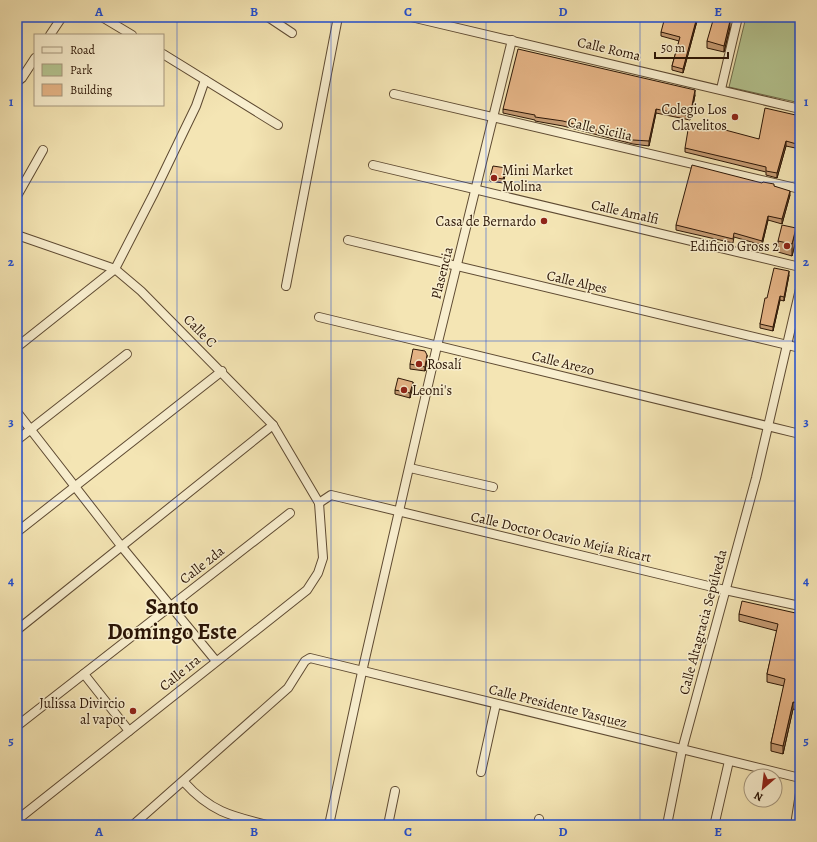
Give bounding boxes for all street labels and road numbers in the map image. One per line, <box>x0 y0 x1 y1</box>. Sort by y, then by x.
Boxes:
street label: Calle Roma <box>575 32 643 66</box>
street label: Calle Sicilia <box>566 112 635 146</box>
street label: Calle Amalfi <box>589 195 661 229</box>
street label: Plasencia <box>426 244 458 301</box>
street label: Calle Alpes <box>545 266 609 298</box>
street label: Calle C <box>179 310 221 352</box>
street label: Calle Arezo <box>530 346 596 380</box>
street label: Calle Doctor Ocavio Mejía Ricart <box>469 507 653 567</box>
street label: Calle 2da <box>176 541 229 588</box>
street label: Calle Altagracia Sepúlveda <box>674 547 732 697</box>
street label: Calle 1ra <box>155 650 205 695</box>
street label: Calle Presidente Vasquez <box>487 680 629 732</box>

